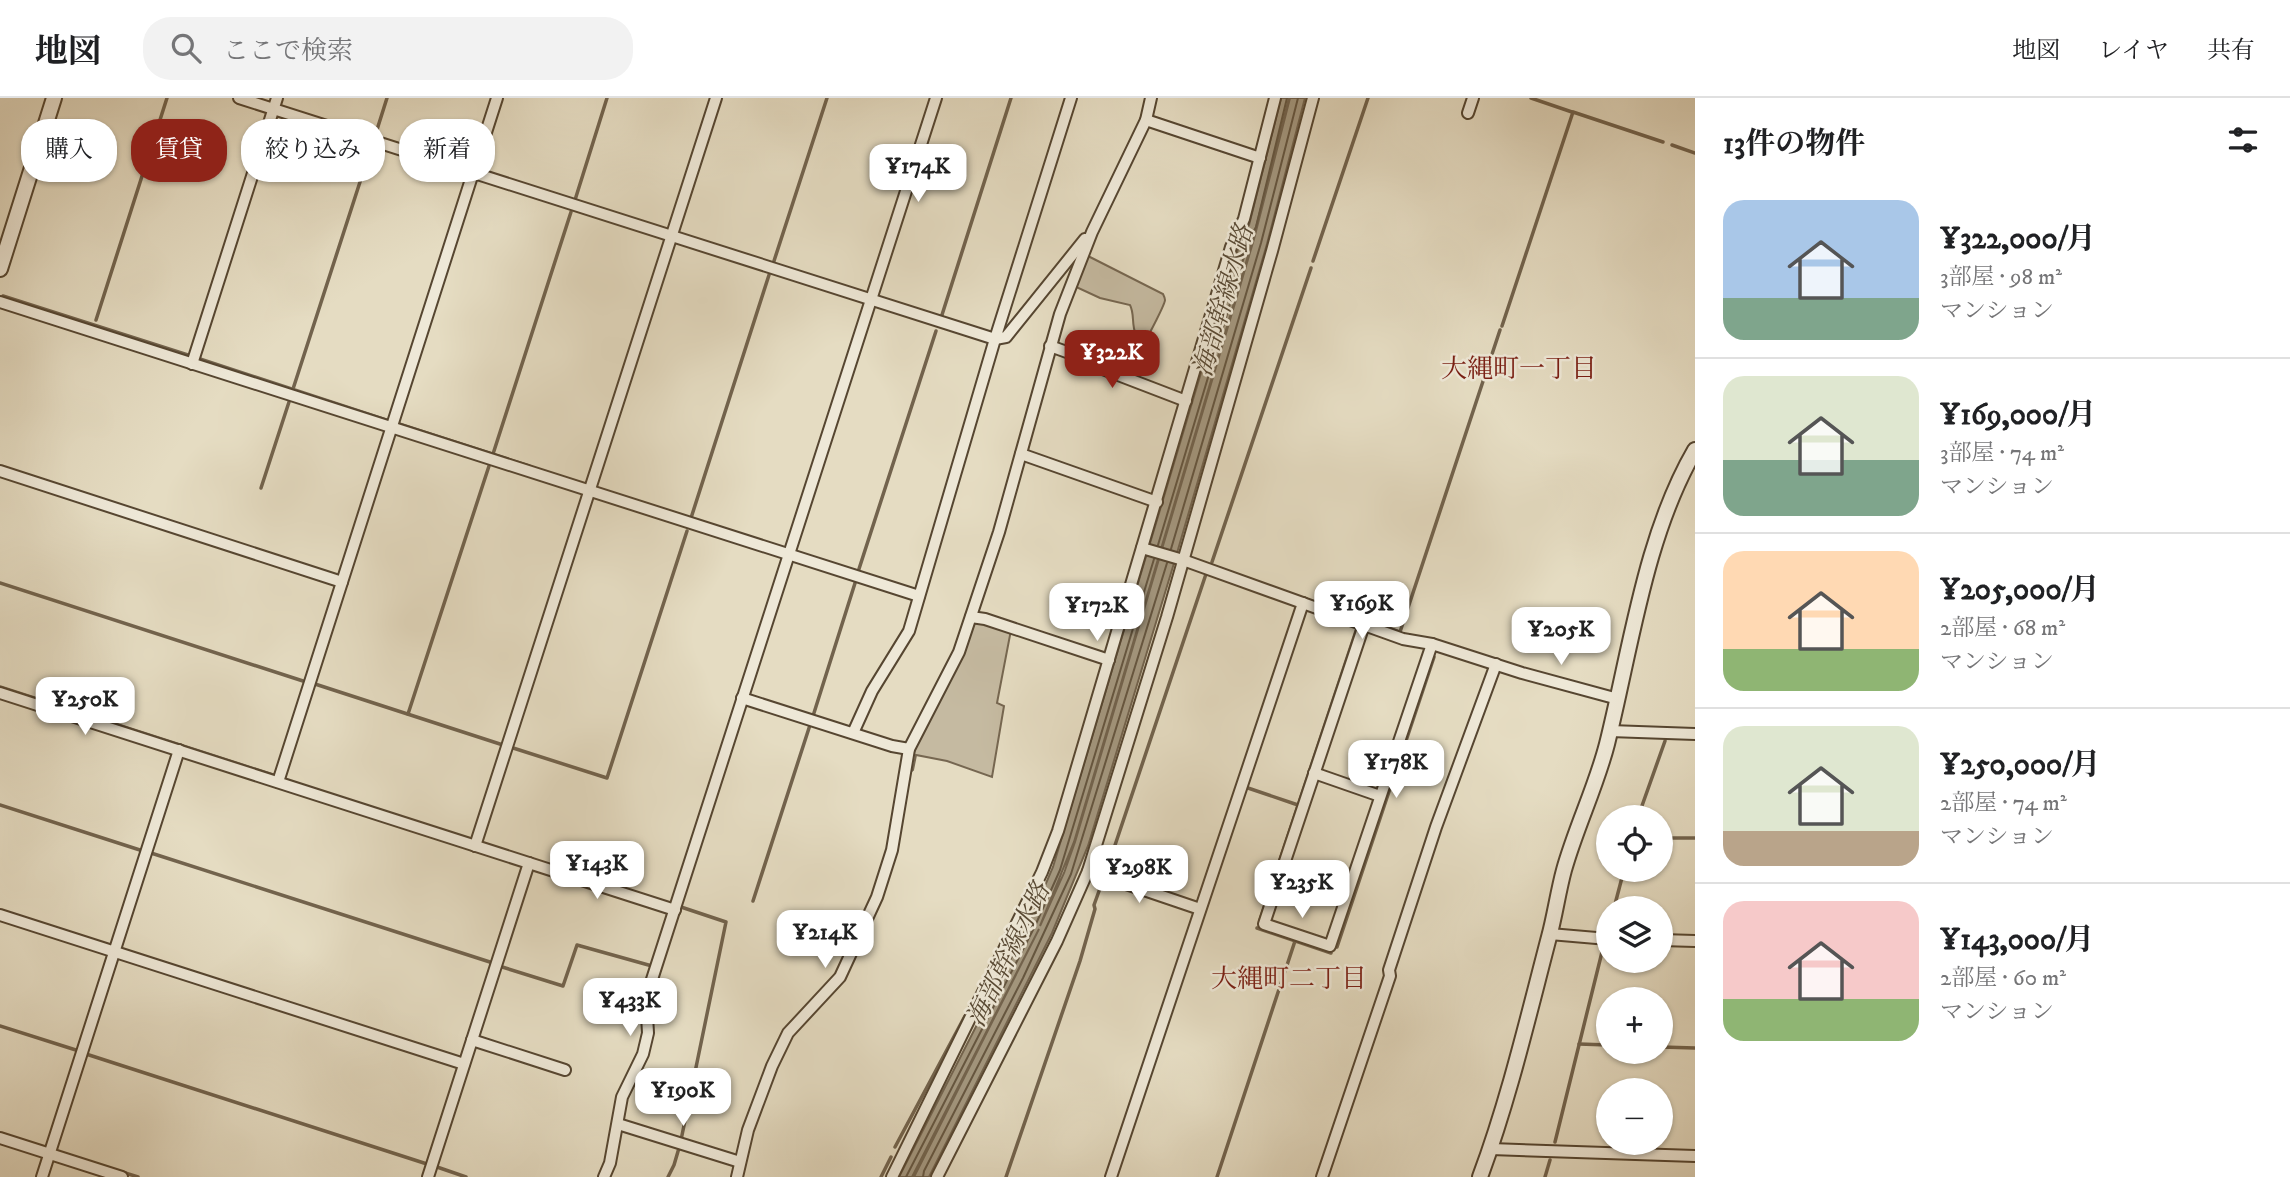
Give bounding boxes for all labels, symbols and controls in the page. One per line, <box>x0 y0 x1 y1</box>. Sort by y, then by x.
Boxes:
search box <box>143 17 633 80</box>
icon: search <box>167 29 205 67</box>
text: 地図 <box>35 32 101 73</box>
text: ここで検索 <box>223 35 353 68</box>
text: 地図 <box>2012 36 2060 66</box>
text: レイヤ <box>2098 36 2169 66</box>
text: 共有 <box>2207 36 2255 66</box>
chip: 購入 <box>21 119 117 182</box>
chip: 賃貸 <box>131 119 227 182</box>
chip: 絞り込み <box>241 119 385 182</box>
chip: 新着 <box>399 119 495 182</box>
icon: filters <box>2224 121 2262 159</box>
text: 13件の物件 <box>1723 126 1865 163</box>
pin: ¥174K <box>869 144 967 204</box>
text: ¥174K <box>885 152 951 181</box>
water label: 海部幹線水路 <box>1187 220 1262 381</box>
text: ¥322,000/月 <box>1940 221 2096 258</box>
icon: home <box>1779 228 1863 312</box>
text: 3部屋 · 98 m² <box>1940 263 2062 292</box>
text: マンション <box>1940 297 2054 326</box>
pin: ¥322K <box>1063 330 1161 390</box>
text: ¥322K <box>1081 338 1143 367</box>
district label: 大縄町一丁目 <box>1441 353 1597 386</box>
text: ¥169,000/月 <box>1940 397 2096 434</box>
icon: home <box>1779 404 1863 488</box>
text: 3部屋 · 74 m² <box>1940 439 2064 468</box>
text: マンション <box>1940 473 2054 502</box>
text: ¥205,000/月 <box>1940 572 2100 609</box>
icon: home <box>1779 579 1863 663</box>
pin: ¥169K <box>1313 582 1411 641</box>
pin: ¥172K <box>1048 584 1146 643</box>
text: ¥169K <box>1330 589 1394 618</box>
text: ¥172K <box>1065 591 1129 620</box>
pin: ¥205K <box>1512 608 1610 667</box>
text: 2部屋 · 68 m² <box>1940 614 2065 643</box>
text: ¥205K <box>1528 615 1594 644</box>
text: マンション <box>1940 648 2054 677</box>
pin: ¥250K <box>36 678 134 737</box>
text: ¥250K <box>52 685 118 714</box>
pin: ¥178K <box>1347 740 1445 800</box>
text: ¥250,000/月 <box>1940 747 2100 784</box>
text: ¥178K <box>1364 748 1428 777</box>
icon: home <box>1779 754 1863 838</box>
text: 2部屋 · 74 m² <box>1940 789 2067 818</box>
map controls <box>1596 805 1673 1155</box>
button: locate <box>1596 805 1673 882</box>
text: マンション <box>1940 823 2054 852</box>
pin: ¥143K <box>548 842 646 901</box>
pin: ¥298K <box>1090 846 1188 905</box>
text: ¥143K <box>566 849 628 878</box>
text: ¥298K <box>1106 853 1172 882</box>
pin: ¥235K <box>1253 860 1351 920</box>
text: ¥235K <box>1271 868 1333 897</box>
water label: 海部幹線水路 <box>960 876 1059 1032</box>
button: layers <box>1596 896 1673 973</box>
pin: ¥214K <box>776 910 874 970</box>
text: ¥214K <box>793 918 857 947</box>
text: ¥143,000/月 <box>1940 922 2094 959</box>
icon: home <box>1779 929 1863 1013</box>
district label: 大縄町二丁目 <box>1211 963 1367 996</box>
text: 2部屋 · 60 m² <box>1940 964 2066 993</box>
pin: ¥433K <box>581 978 679 1038</box>
text: ¥433K <box>599 986 661 1015</box>
button: + <box>1596 987 1673 1064</box>
text: マンション <box>1940 998 2054 1027</box>
pin: ¥190K <box>634 1068 732 1128</box>
text: ¥190K <box>651 1076 715 1105</box>
button: − <box>1596 1078 1673 1155</box>

